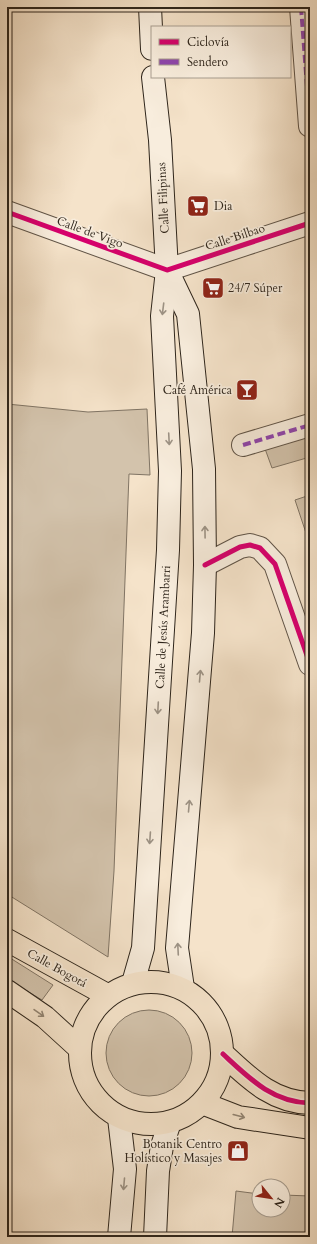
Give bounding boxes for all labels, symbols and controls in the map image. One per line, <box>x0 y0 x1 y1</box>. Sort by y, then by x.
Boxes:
legend <box>151 26 291 78</box>
text: Ciclovía <box>187 34 230 50</box>
text: Sendero <box>187 54 228 70</box>
street label: Calle Filipinas <box>153 162 173 234</box>
supermarket icon: Dia <box>185 193 211 219</box>
place label: Dia <box>214 198 233 214</box>
street label: Calle de Vigo <box>55 213 126 252</box>
street label: Calle Bilbao <box>203 220 267 254</box>
supermarket icon: 24/7 Súper <box>200 275 226 301</box>
place label: 24/7 Súper <box>228 280 283 296</box>
one-way arrow <box>159 302 166 315</box>
bar icon: Café América <box>234 377 260 403</box>
place label: Café América <box>163 382 233 398</box>
one-way arrow <box>165 432 173 445</box>
one-way arrow <box>201 526 209 539</box>
street label: Calle de Jesús Arambarri <box>152 564 174 689</box>
one-way arrow <box>196 670 203 683</box>
one-way arrow <box>155 701 162 714</box>
one-way arrow <box>185 800 192 813</box>
one-way arrow <box>147 831 154 844</box>
one-way arrow <box>174 943 181 956</box>
street label: Calle Bogotá <box>24 945 90 991</box>
one-way arrow <box>34 1009 45 1017</box>
one-way arrow <box>232 1113 245 1121</box>
place label: Botanik Centro Holístico y Masajes <box>125 1136 223 1166</box>
shop icon: Botanik Centro Holístico y Masajes <box>225 1138 251 1164</box>
one-way arrow <box>120 1177 127 1190</box>
north arrow <box>251 1178 291 1218</box>
text: N <box>270 1195 288 1211</box>

